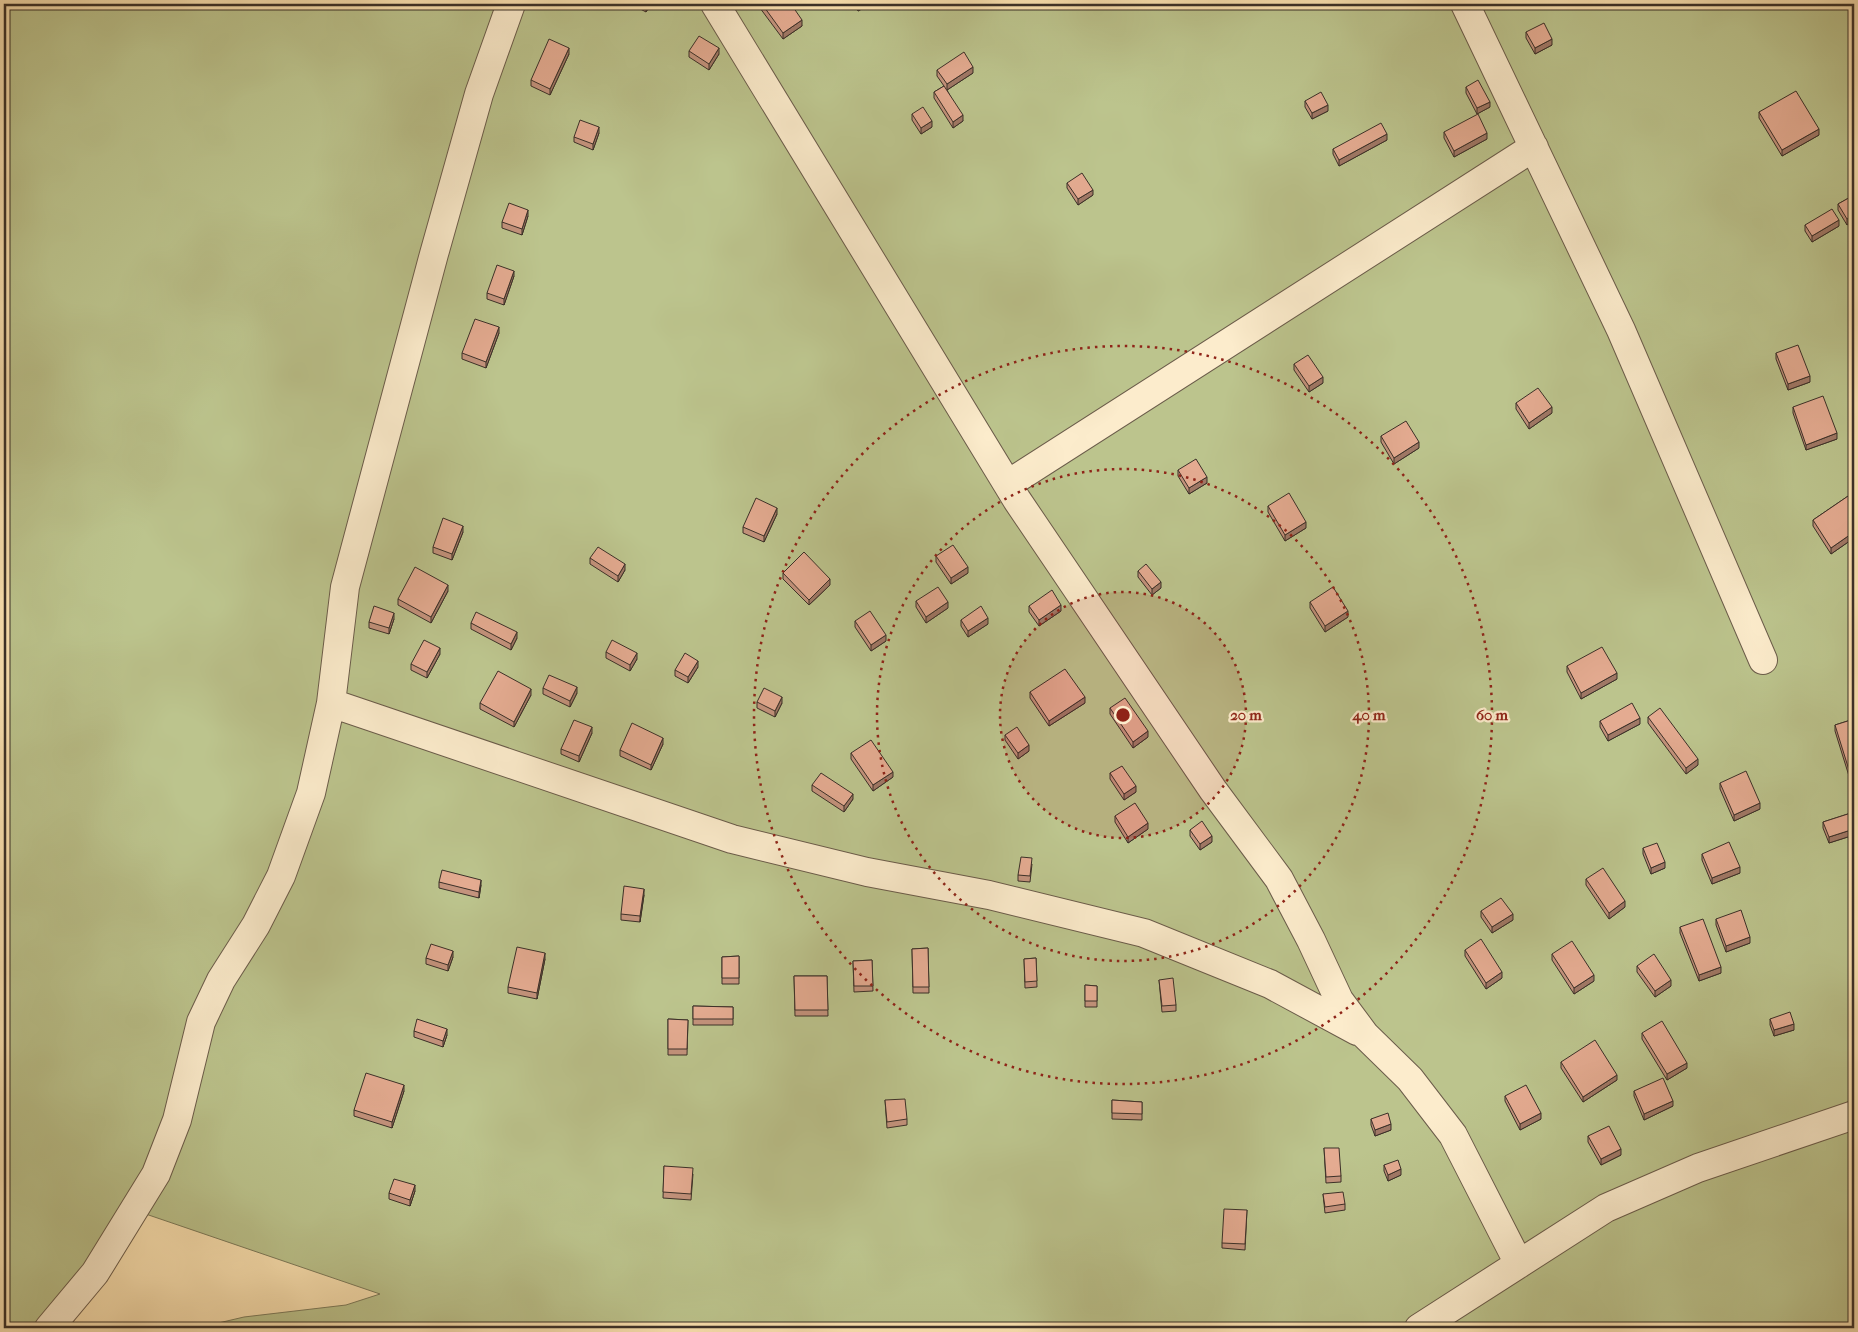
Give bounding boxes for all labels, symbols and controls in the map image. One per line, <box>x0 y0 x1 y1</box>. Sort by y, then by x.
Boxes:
centre of rings <box>1114 706 1132 724</box>
text: 20 m <box>1230 706 1262 724</box>
text: 40 m <box>1352 706 1386 724</box>
text: 60 m <box>1476 706 1509 724</box>

